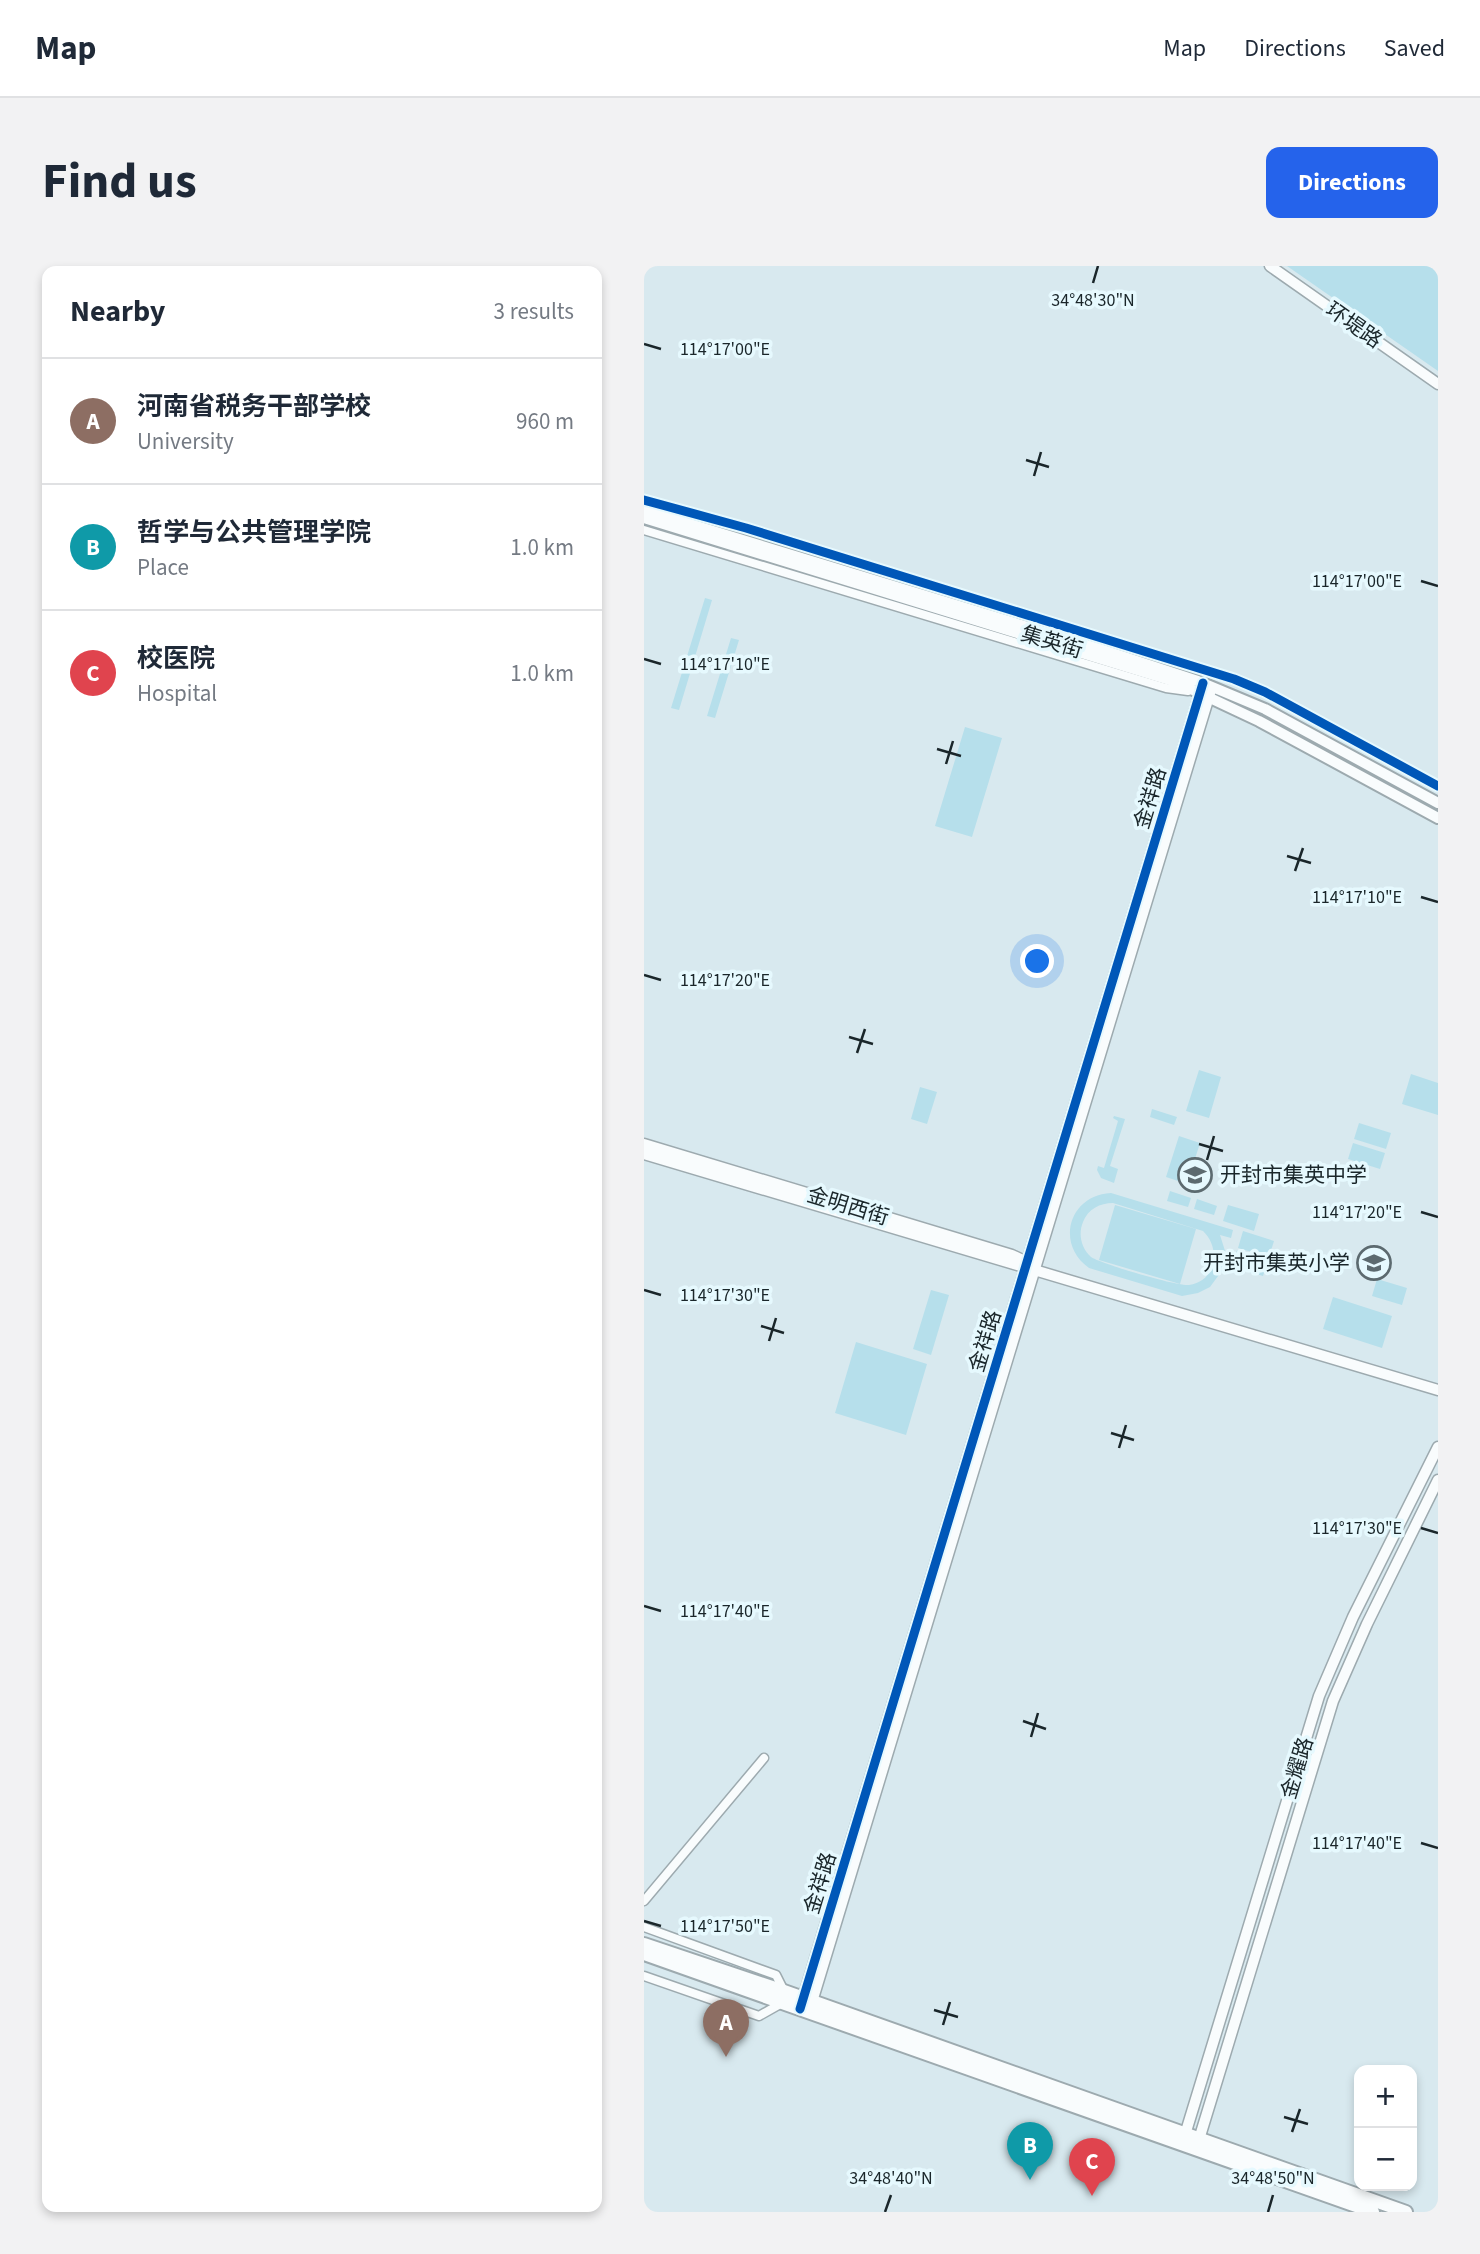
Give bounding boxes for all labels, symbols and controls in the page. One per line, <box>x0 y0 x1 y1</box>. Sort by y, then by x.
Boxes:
text: Map <box>35 25 96 72</box>
text: Map <box>1163 31 1206 66</box>
text: Directions <box>1244 31 1346 66</box>
text: Saved <box>1384 31 1445 66</box>
text: Find us <box>42 147 197 217</box>
button: Directions <box>1266 147 1438 218</box>
text: 34°48'30"N <box>1051 288 1135 313</box>
text: Nearby <box>70 290 165 333</box>
text: 3 results <box>494 295 574 328</box>
street label: 环堤路 <box>1320 295 1388 355</box>
text: 114°17'00"E <box>680 337 770 362</box>
text: 河南省税务干部学校 <box>137 388 371 425</box>
text: A <box>86 405 100 438</box>
text: 960 m <box>516 405 574 438</box>
text: University <box>137 425 234 458</box>
text: 哲学与公共管理学院 <box>137 514 371 551</box>
text: B <box>86 531 100 564</box>
text: 1.0 km <box>510 531 574 564</box>
text: Place <box>137 551 189 584</box>
text: 114°17'00"E <box>1312 569 1402 594</box>
street label: 集英街 <box>1017 618 1087 666</box>
text: 校医院 <box>137 640 215 677</box>
text: 114°17'10"E <box>680 652 770 677</box>
text: C <box>86 657 100 690</box>
text: 1.0 km <box>510 657 574 690</box>
text: Hospital <box>137 677 217 710</box>
street label: 金祥路 <box>1126 763 1174 833</box>
text: 114°17'10"E <box>1312 885 1402 910</box>
your location <box>1020 944 1054 978</box>
text: 114°17'20"E <box>680 968 770 993</box>
school or university icon: 开封市集英中学 <box>1176 1156 1214 1194</box>
place label: 开封市集英中学 <box>1220 1160 1367 1190</box>
street label: 金明西街 <box>803 1179 893 1233</box>
text: 114°17'20"E <box>1312 1200 1402 1225</box>
school or university icon: 开封市集英小学 <box>1355 1244 1393 1282</box>
place label: 开封市集英小学 <box>1203 1248 1350 1278</box>
text: 114°17'30"E <box>680 1283 770 1308</box>
street label: 金祥路 <box>961 1306 1009 1376</box>
text: 114°17'30"E <box>1312 1516 1402 1541</box>
text: 114°17'40"E <box>680 1599 770 1624</box>
street label: 金耀路 <box>1273 1733 1321 1803</box>
text: 114°17'40"E <box>1312 1831 1402 1856</box>
street label: 金祥路 <box>796 1848 844 1918</box>
text: 114°17'50"E <box>680 1914 770 1939</box>
pin: A <box>703 1999 749 2057</box>
map controls <box>1354 2065 1417 2191</box>
button: + <box>1354 2065 1417 2128</box>
pin: B <box>1007 2122 1053 2180</box>
button: − <box>1354 2128 1417 2191</box>
pin: C <box>1069 2138 1115 2196</box>
text: 34°48'40"N <box>849 2166 933 2191</box>
text: 34°48'50"N <box>1231 2166 1315 2191</box>

